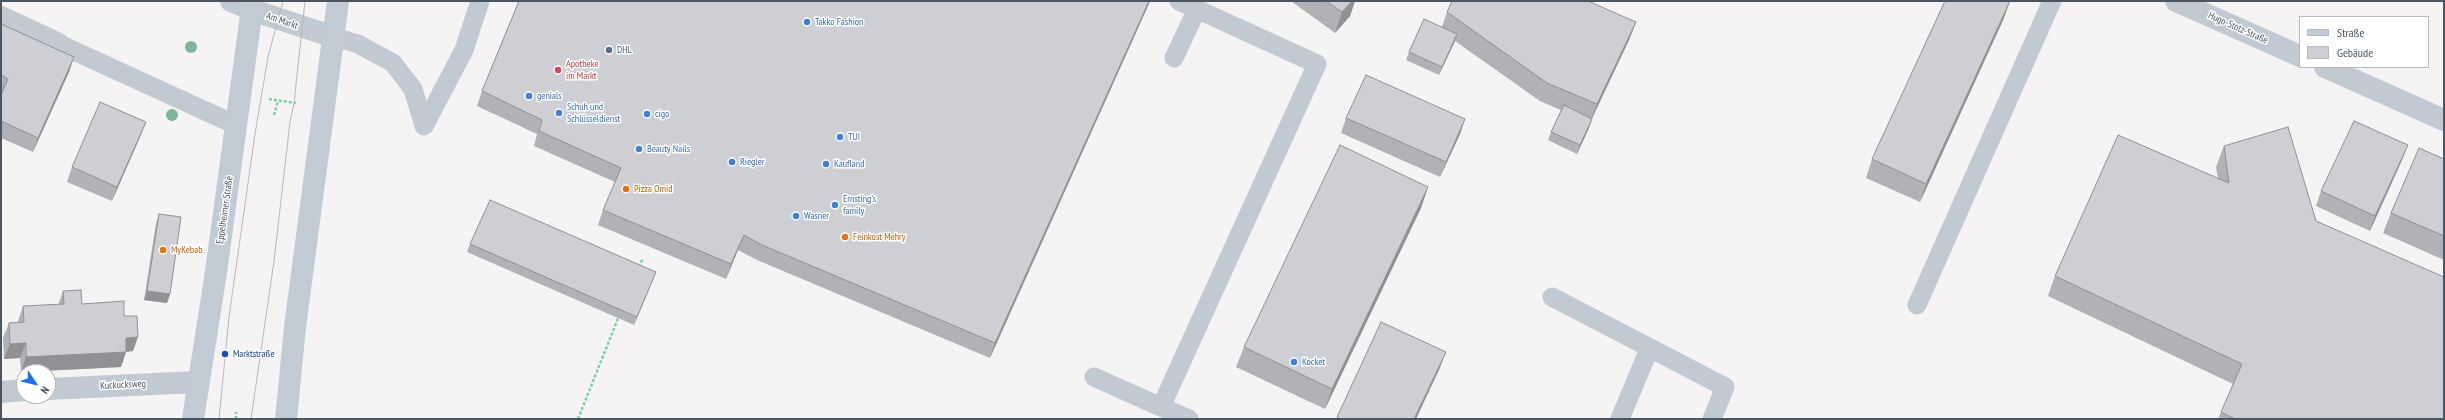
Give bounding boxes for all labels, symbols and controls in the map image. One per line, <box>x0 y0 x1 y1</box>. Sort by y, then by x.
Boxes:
street label: Hugo-Stotz-Straße <box>2206 9 2270 47</box>
street label: Am Markt <box>264 10 300 32</box>
place label: Takko Fashion <box>815 16 864 28</box>
legend <box>2299 16 2429 68</box>
marker: Takko Fashion <box>802 17 812 27</box>
text: Straße <box>2337 25 2364 40</box>
place label: DHL <box>617 44 632 56</box>
marker: DHL <box>604 45 614 55</box>
text: Gebäude <box>2337 45 2373 60</box>
place label: Apotheke im Markt <box>566 58 599 82</box>
marker: Apotheke im Markt <box>553 65 563 75</box>
place label: genials <box>537 90 562 102</box>
marker: genials <box>524 91 534 101</box>
place label: Schuh und Schlüsseldienst <box>567 101 620 124</box>
marker: Schuh und Schlüsseldienst <box>554 108 564 118</box>
place label: cigo <box>655 108 669 120</box>
marker: cigo <box>642 109 652 119</box>
place label: TUI <box>848 131 860 143</box>
marker: TUI <box>835 132 845 142</box>
place label: Beauty Nails <box>647 143 690 155</box>
marker: Beauty Nails <box>634 144 644 154</box>
place label: Riegler <box>740 156 765 168</box>
marker: Riegler <box>727 157 737 167</box>
place label: Kaufland <box>834 158 864 170</box>
marker: Kaufland <box>821 159 831 169</box>
street label: Eppelheimer Straße <box>214 175 236 245</box>
place label: Pizza Omid <box>634 183 672 195</box>
marker: Pizza Omid <box>621 184 631 194</box>
place label: Ernsting's family <box>843 193 876 216</box>
marker: Ernsting's family <box>830 200 840 210</box>
place label: Wasner <box>804 210 829 222</box>
marker: Wasner <box>791 211 801 221</box>
place label: Feinkost Mehry <box>853 231 906 243</box>
marker: Feinkost Mehry <box>840 232 850 242</box>
place label: MyKebab <box>171 244 202 256</box>
marker: MyKebab <box>158 245 168 255</box>
place label: Marktstraße <box>233 348 275 360</box>
marker: Marktstraße <box>220 349 230 359</box>
place label: Kocket <box>1302 356 1325 368</box>
marker: Kocket <box>1289 357 1299 367</box>
north arrow <box>16 364 56 404</box>
street label: Kuckucksweg <box>100 378 146 392</box>
text: N <box>38 384 52 397</box>

